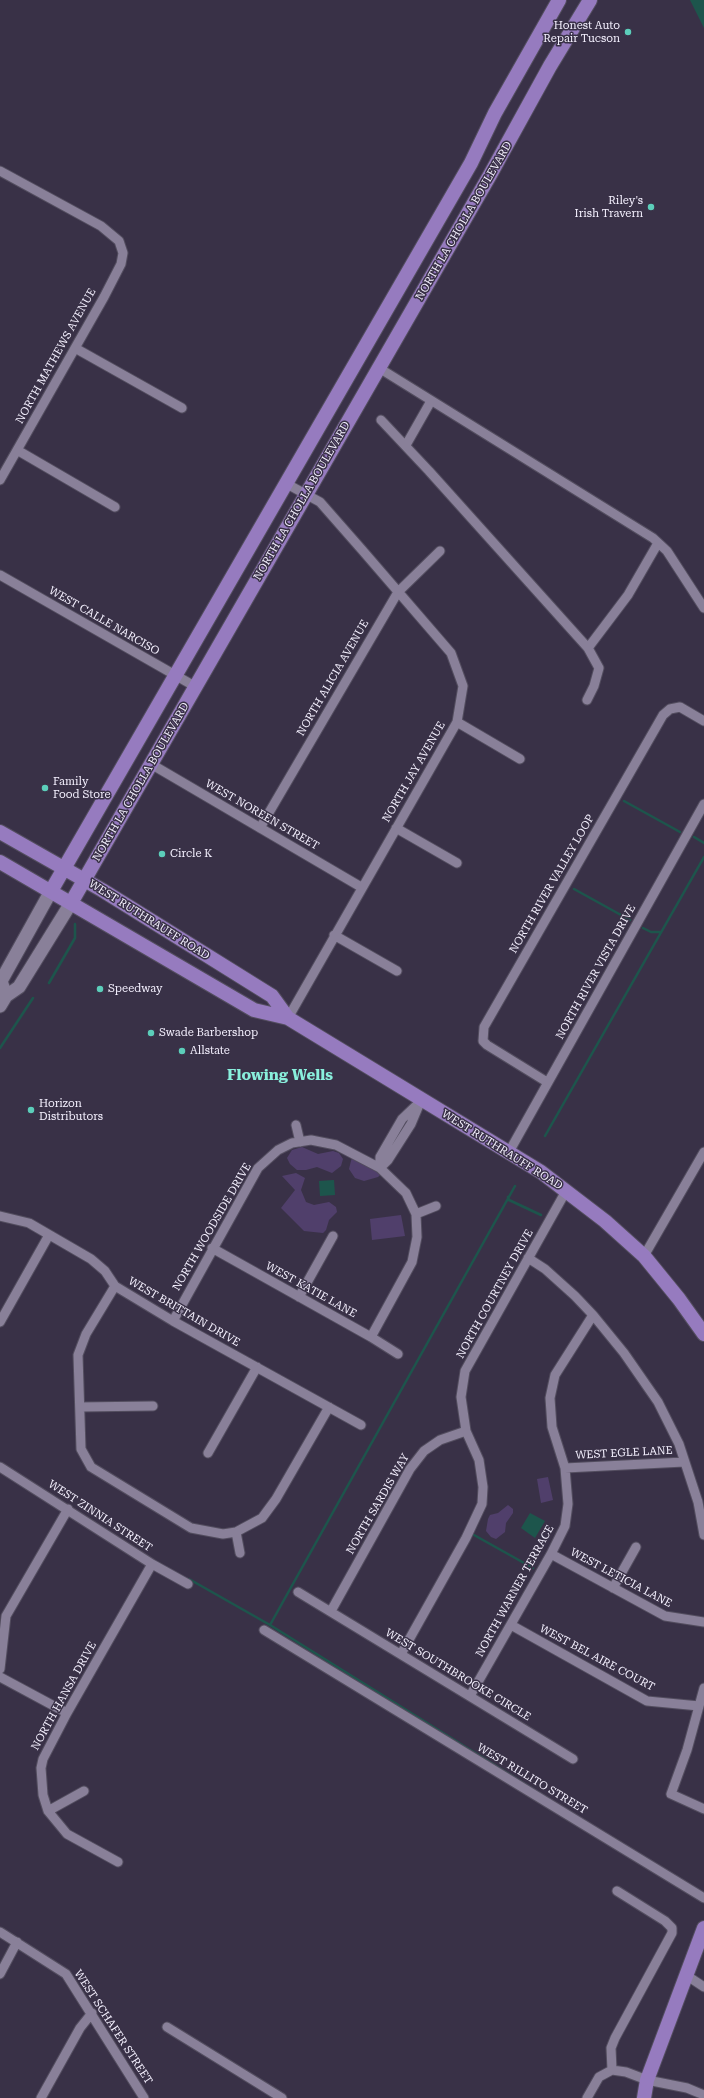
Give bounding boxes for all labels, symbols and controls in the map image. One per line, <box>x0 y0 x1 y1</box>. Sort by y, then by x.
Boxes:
place label: Honest Auto Repair Tucson <box>543 19 620 45</box>
marker: Honest Auto Repair Tucson <box>623 27 633 37</box>
street label: NORTH LA CHOLLA BOULEVARD <box>413 139 515 303</box>
place label: Riley's Irish Travern <box>575 194 643 220</box>
marker: Riley's Irish Travern <box>646 202 656 212</box>
street label: NORTH MATHEWS AVENUE <box>13 286 99 426</box>
street label: NORTH LA CHOLLA BOULEVARD <box>251 419 353 583</box>
street label: WEST CALLE NARCISO <box>46 584 162 658</box>
street label: NORTH ALICIA AVENUE <box>294 618 372 738</box>
street label: NORTH LA CHOLLA BOULEVARD <box>90 700 192 864</box>
street label: NORTH JAY AVENUE <box>380 719 448 825</box>
place label: Family Food Store <box>53 775 110 801</box>
street label: WEST NOREEN STREET <box>203 777 321 853</box>
marker: Family Food Store <box>40 783 50 793</box>
street label: NORTH RIVER VALLEY LOOP <box>507 812 597 956</box>
place label: Circle K <box>170 847 212 861</box>
marker: Circle K <box>157 849 167 859</box>
street label: WEST RUTHRAUFF ROAD <box>86 877 212 963</box>
street label: NORTH RIVER VISTA DRIVE <box>553 902 639 1042</box>
place label: Speedway <box>108 982 162 996</box>
marker: Speedway <box>95 984 105 994</box>
place label: Swade Barbershop <box>159 1026 258 1040</box>
marker: Swade Barbershop <box>146 1028 156 1038</box>
place label: Allstate <box>190 1044 230 1058</box>
marker: Allstate <box>177 1046 187 1056</box>
district label: Flowing Wells <box>227 1067 333 1085</box>
place label: Horizon Distributors <box>39 1097 103 1123</box>
marker: Horizon Distributors <box>26 1105 36 1115</box>
street label: WEST RUTHRAUFF ROAD <box>439 1107 565 1193</box>
street label: NORTH WOODSIDE DRIVE <box>170 1161 254 1293</box>
street label: NORTH COURTNEY DRIVE <box>454 1227 536 1361</box>
street label: WEST KATIE LANE <box>263 1259 359 1321</box>
street label: WEST BRITTAIN DRIVE <box>126 1275 242 1349</box>
street label: WEST EGLE LANE <box>575 1444 673 1462</box>
street label: NORTH SARDIS WAY <box>344 1451 412 1557</box>
street label: WEST ZINNIA STREET <box>46 1477 154 1555</box>
street label: NORTH WARNER TERRACE <box>473 1523 557 1659</box>
street label: WEST LETICIA LANE <box>568 1546 674 1610</box>
street label: WEST BEL AIRE COURT <box>537 1622 657 1694</box>
street label: WEST SOUTHBROOKE CIRCLE <box>383 1626 533 1724</box>
street label: NORTH HANSA DRIVE <box>29 1639 99 1753</box>
street label: WEST RILLITO STREET <box>474 1741 590 1817</box>
street label: WEST SCHAFER STREET <box>71 1967 155 2087</box>

